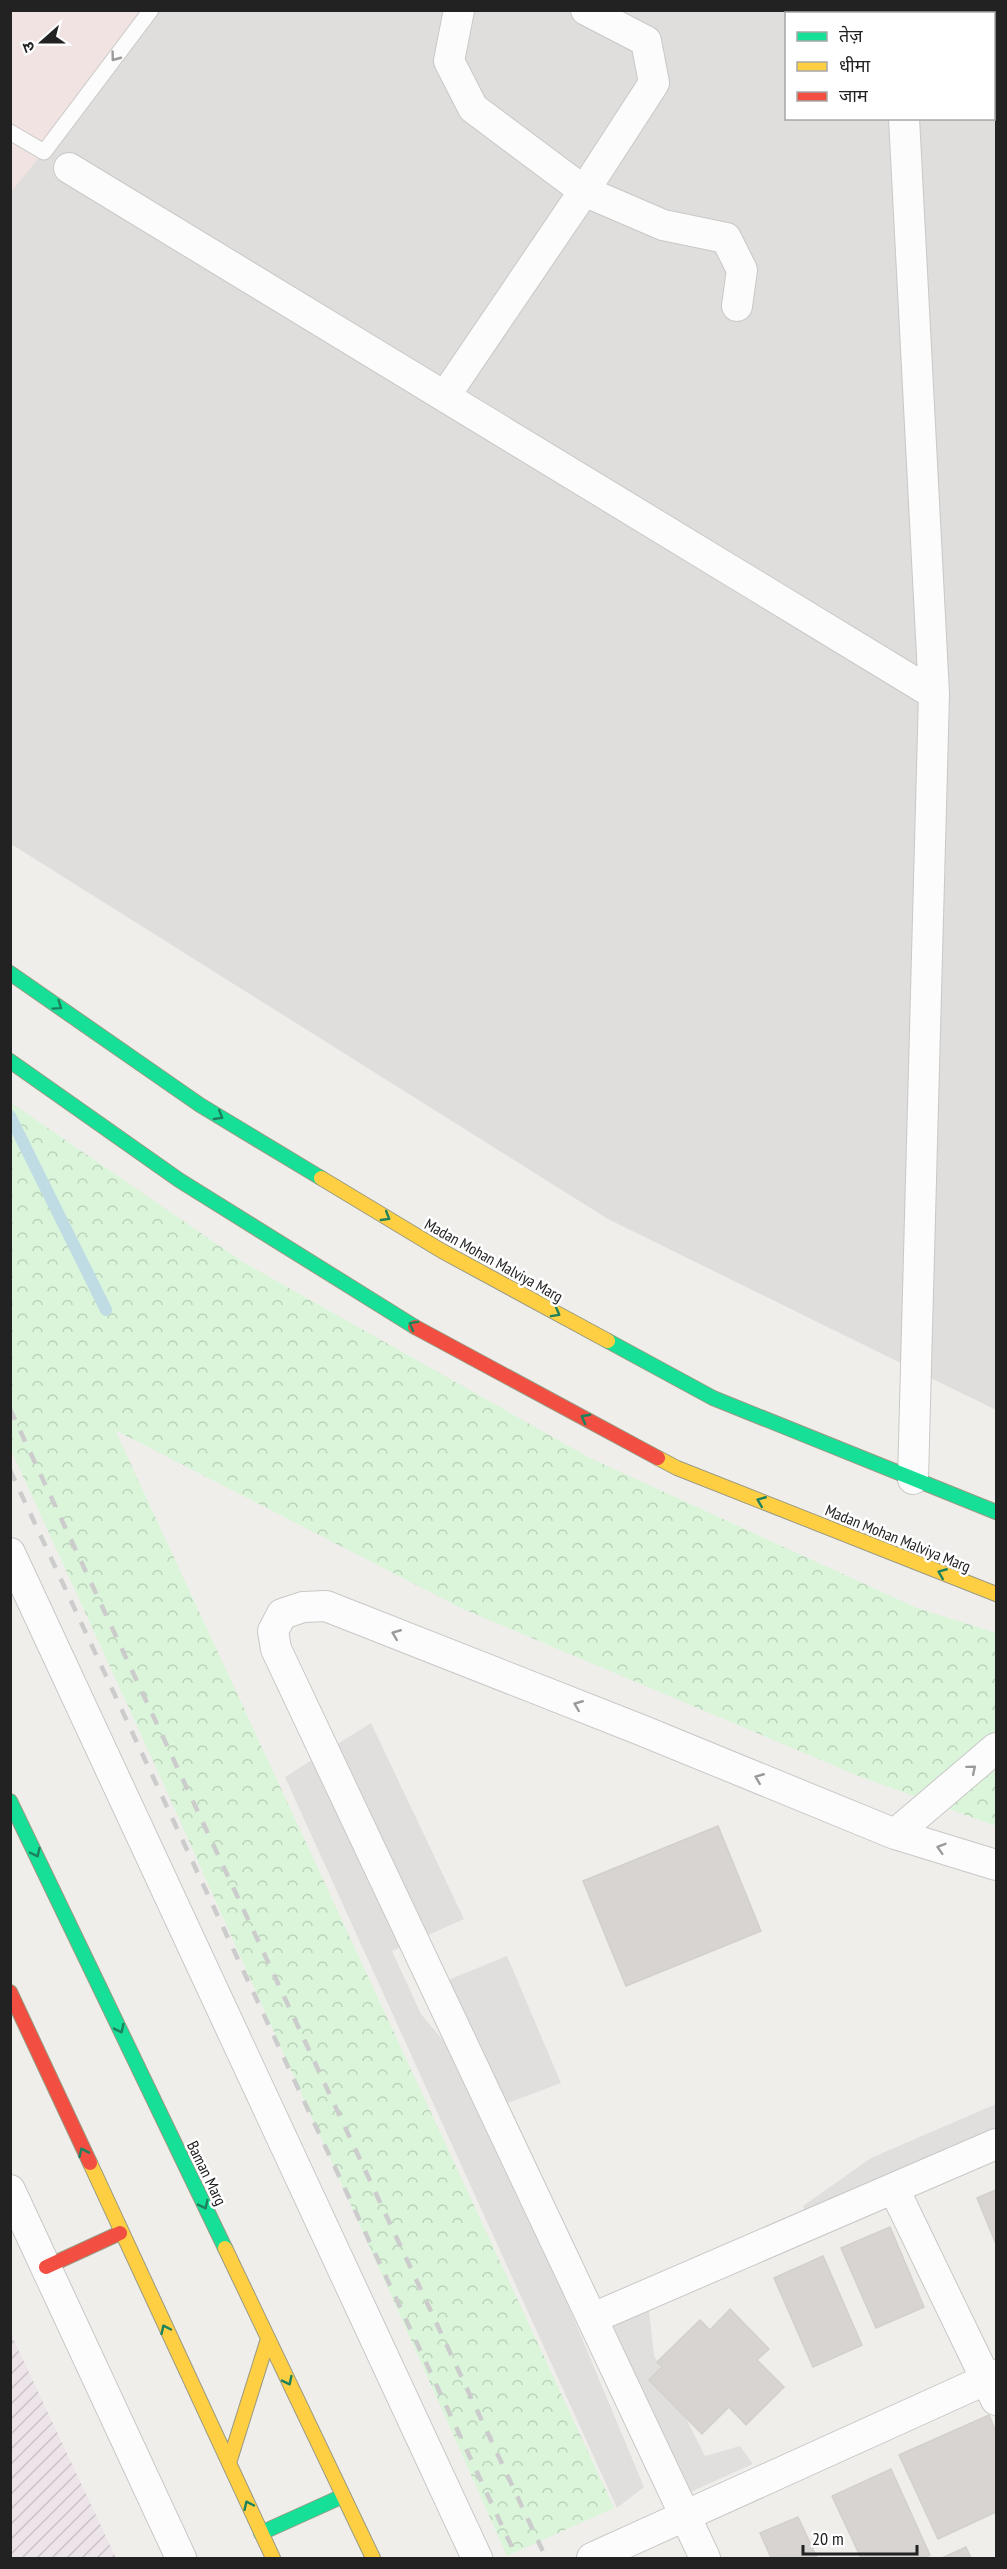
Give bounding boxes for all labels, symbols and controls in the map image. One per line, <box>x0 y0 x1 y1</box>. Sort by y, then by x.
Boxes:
north arrow <box>12 12 72 72</box>
legend <box>785 12 995 120</box>
text: तेज़ <box>839 24 863 47</box>
text: उ <box>17 39 39 55</box>
one-way arrow <box>112 51 123 62</box>
text: धीमा <box>839 54 870 77</box>
text: जाम <box>839 84 869 107</box>
one-way arrow <box>52 999 63 1010</box>
one-way arrow <box>213 1109 223 1121</box>
one-way arrow <box>380 1210 390 1222</box>
street label: Madan Mohan Malviya Marg <box>421 1214 567 1306</box>
one-way arrow <box>550 1306 560 1317</box>
one-way arrow <box>409 1321 419 1332</box>
one-way arrow <box>580 1414 591 1425</box>
one-way arrow <box>756 1496 767 1508</box>
street label: Madan Mohan Malviya Marg <box>822 1500 974 1576</box>
one-way arrow <box>937 1568 948 1580</box>
one-way arrow <box>392 1629 403 1641</box>
one-way arrow <box>573 1700 584 1712</box>
one-way arrow <box>965 1765 976 1776</box>
one-way arrow <box>754 1773 765 1785</box>
one-way arrow <box>936 1843 946 1855</box>
one-way arrow <box>28 1847 40 1858</box>
one-way arrow <box>112 2023 124 2034</box>
street label: Baman Marg <box>183 2138 231 2208</box>
one-way arrow <box>79 2147 91 2158</box>
one-way arrow <box>196 2199 208 2210</box>
one-way arrow <box>161 2324 173 2335</box>
one-way arrow <box>281 2375 292 2386</box>
one-way arrow <box>244 2501 256 2512</box>
scale bar <box>803 2518 917 2556</box>
text: 20 m <box>812 2527 844 2550</box>

